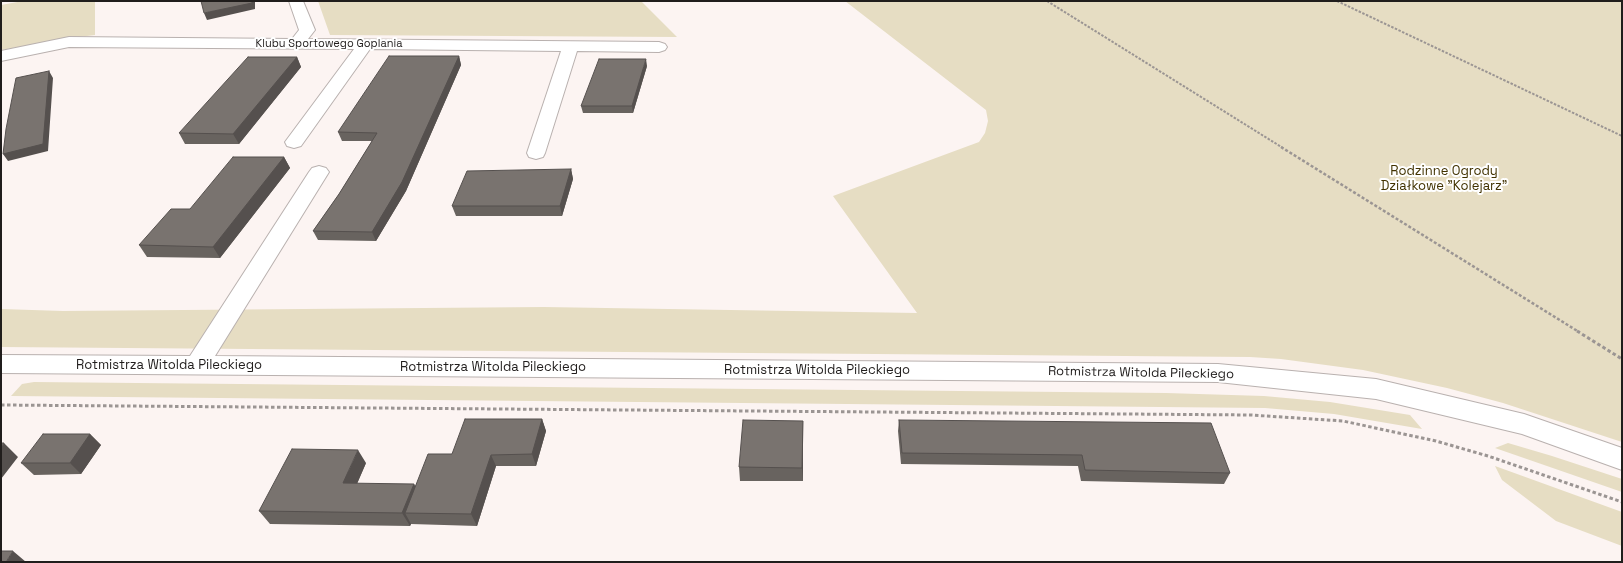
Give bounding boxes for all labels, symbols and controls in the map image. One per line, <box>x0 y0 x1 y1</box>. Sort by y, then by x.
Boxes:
street label: Klubu Sportowego Goplania <box>256 37 402 51</box>
park label: Rodzinne Ogrody Działkowe "Kolejarz" <box>1381 163 1507 194</box>
street label: Rotmistrza Witolda Pileckiego <box>76 357 262 373</box>
street label: Rotmistrza Witolda Pileckiego <box>400 359 586 375</box>
street label: Rotmistrza Witolda Pileckiego <box>724 362 910 378</box>
street label: Rotmistrza Witolda Pileckiego <box>1048 364 1234 382</box>

